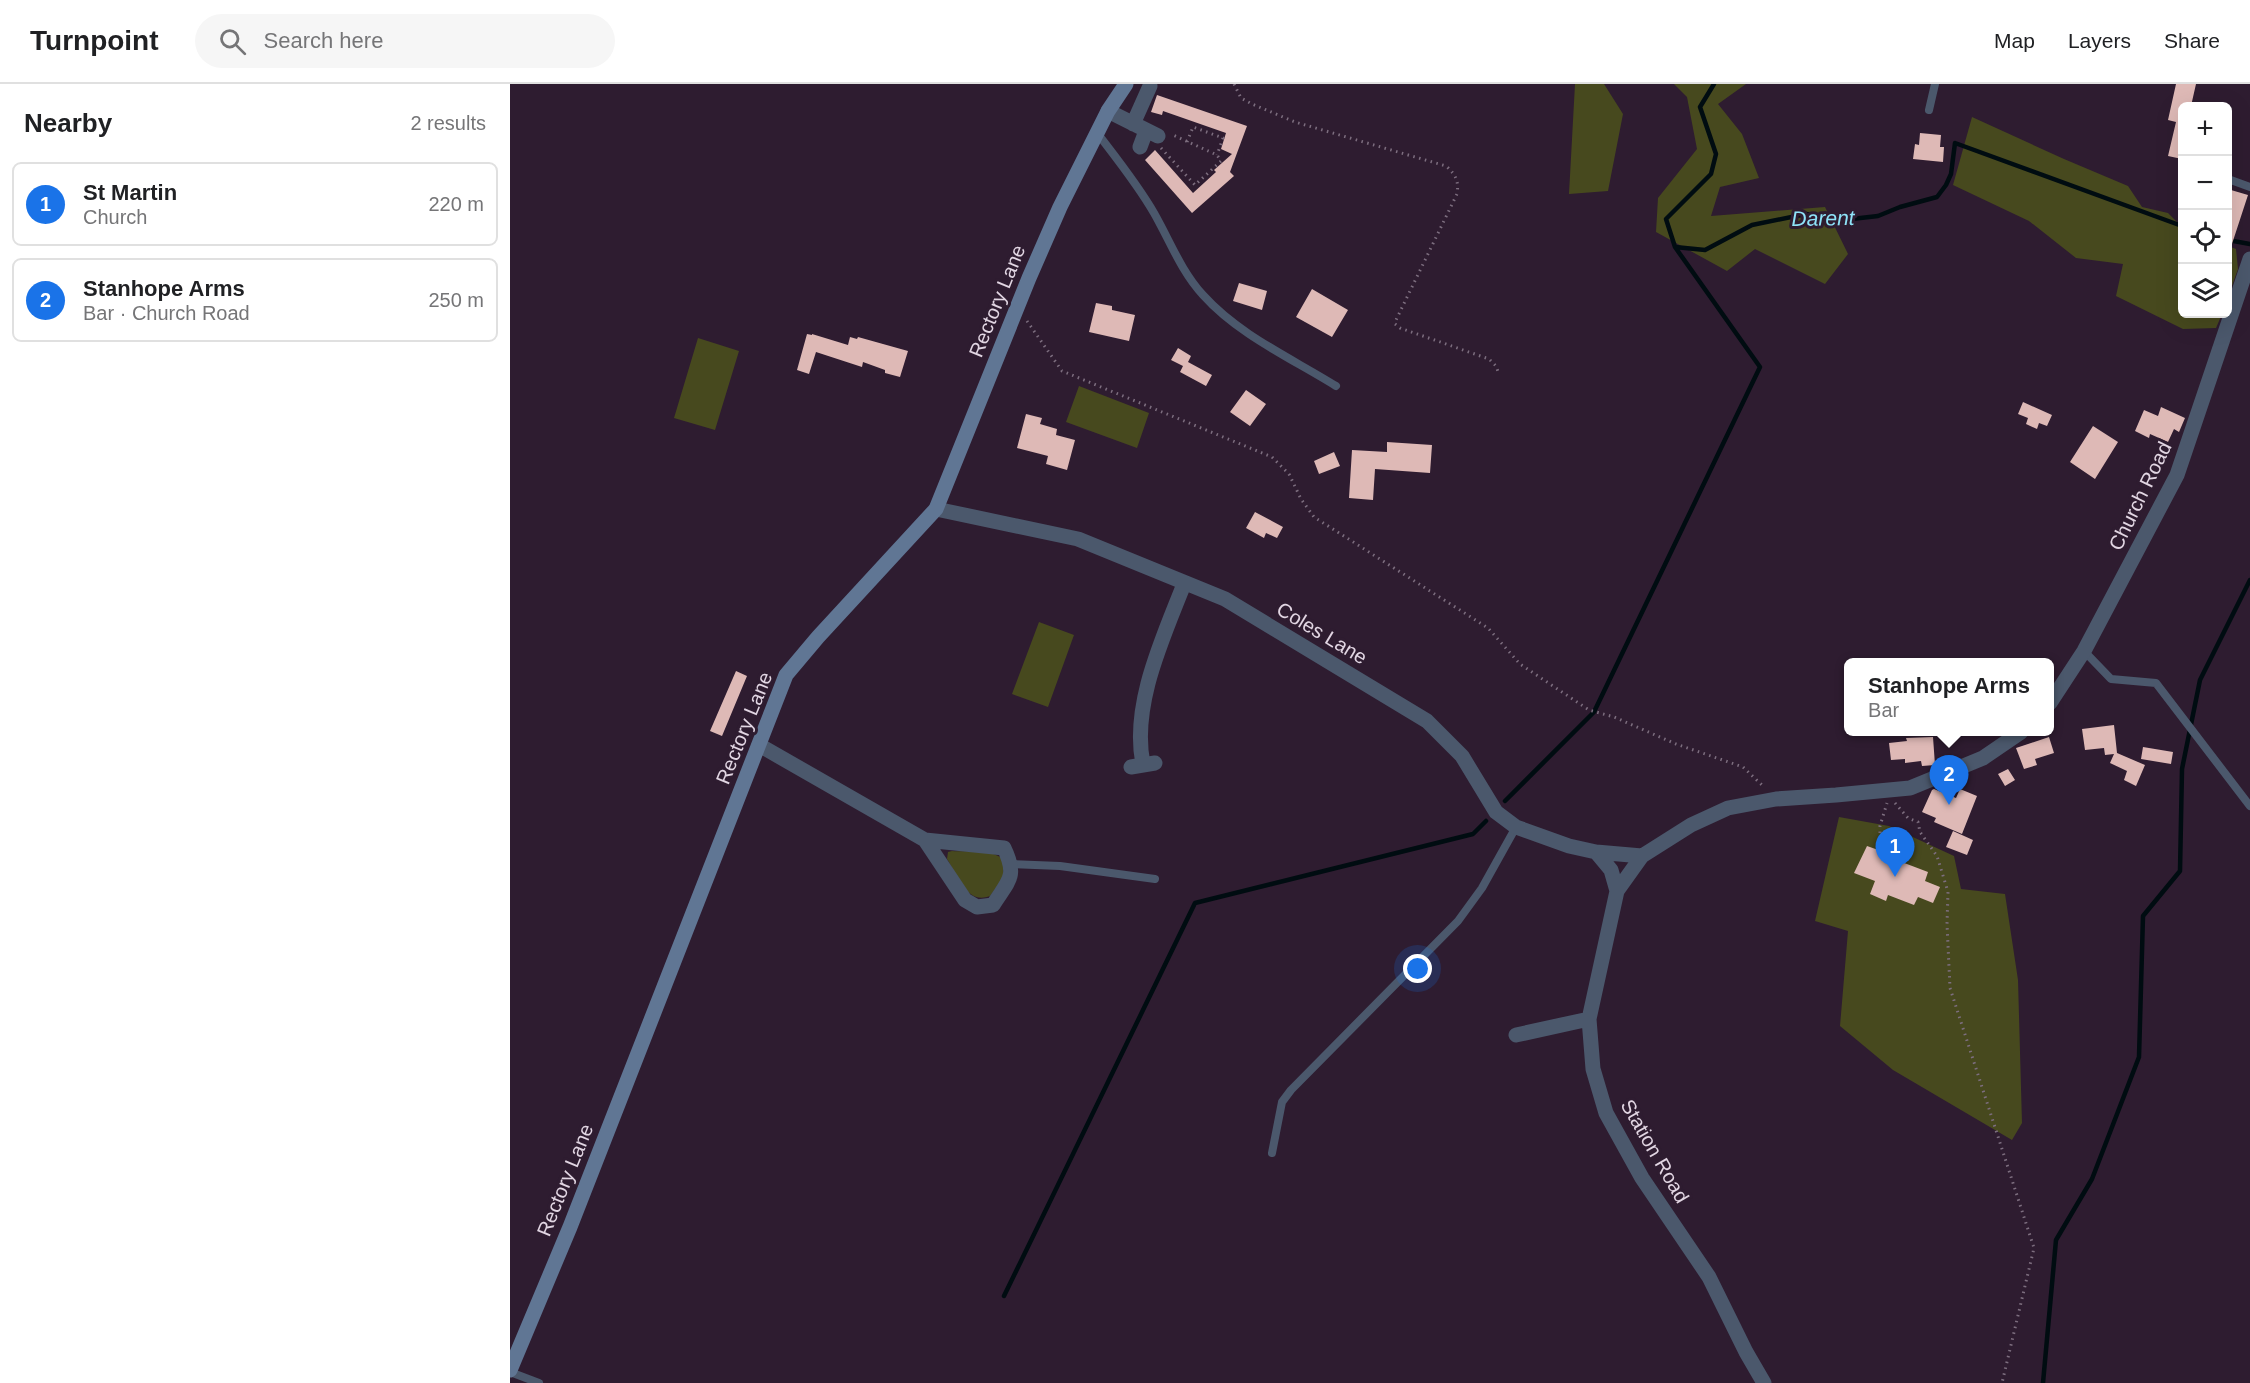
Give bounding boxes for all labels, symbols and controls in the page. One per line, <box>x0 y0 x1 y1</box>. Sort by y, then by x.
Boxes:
search box <box>195 14 615 68</box>
text: Turnpoint <box>30 25 159 56</box>
icon: search <box>216 25 249 58</box>
text: Search here <box>264 28 383 53</box>
text: Map <box>1994 29 2035 52</box>
text: Layers <box>2068 29 2131 52</box>
text: Share <box>2164 29 2220 52</box>
map controls <box>2178 102 2232 318</box>
button: + <box>2178 102 2232 156</box>
text: Nearby <box>24 108 112 138</box>
text: 2 results <box>410 112 486 134</box>
button: − <box>2178 156 2232 210</box>
text: St Martin <box>83 180 177 205</box>
text: 1 <box>40 193 51 215</box>
text: 220 m <box>428 193 484 215</box>
text: Church <box>83 206 147 228</box>
water label: Darent <box>1791 206 1856 230</box>
button: locate <box>2178 210 2232 264</box>
street label: Rectory Lane <box>965 242 1029 360</box>
button: layers <box>2178 264 2232 318</box>
text: Stanhope Arms <box>83 276 245 301</box>
text: 2 <box>40 289 51 311</box>
text: 250 m <box>428 289 484 311</box>
text: Bar · Church Road <box>83 302 250 324</box>
street label: Church Road <box>2104 438 2176 554</box>
street label: Coles Lane <box>1273 598 1371 668</box>
popup <box>1844 658 2054 736</box>
street label: Rectory Lane <box>712 669 776 787</box>
text: Stanhope Arms <box>1868 673 2030 698</box>
text: Bar <box>1868 699 1899 721</box>
pin: 2 <box>1930 756 1968 805</box>
pin: 1 <box>1876 828 1914 877</box>
your location <box>1403 954 1432 983</box>
street label: Station Road <box>1617 1095 1693 1207</box>
street label: Rectory Lane <box>533 1121 597 1239</box>

